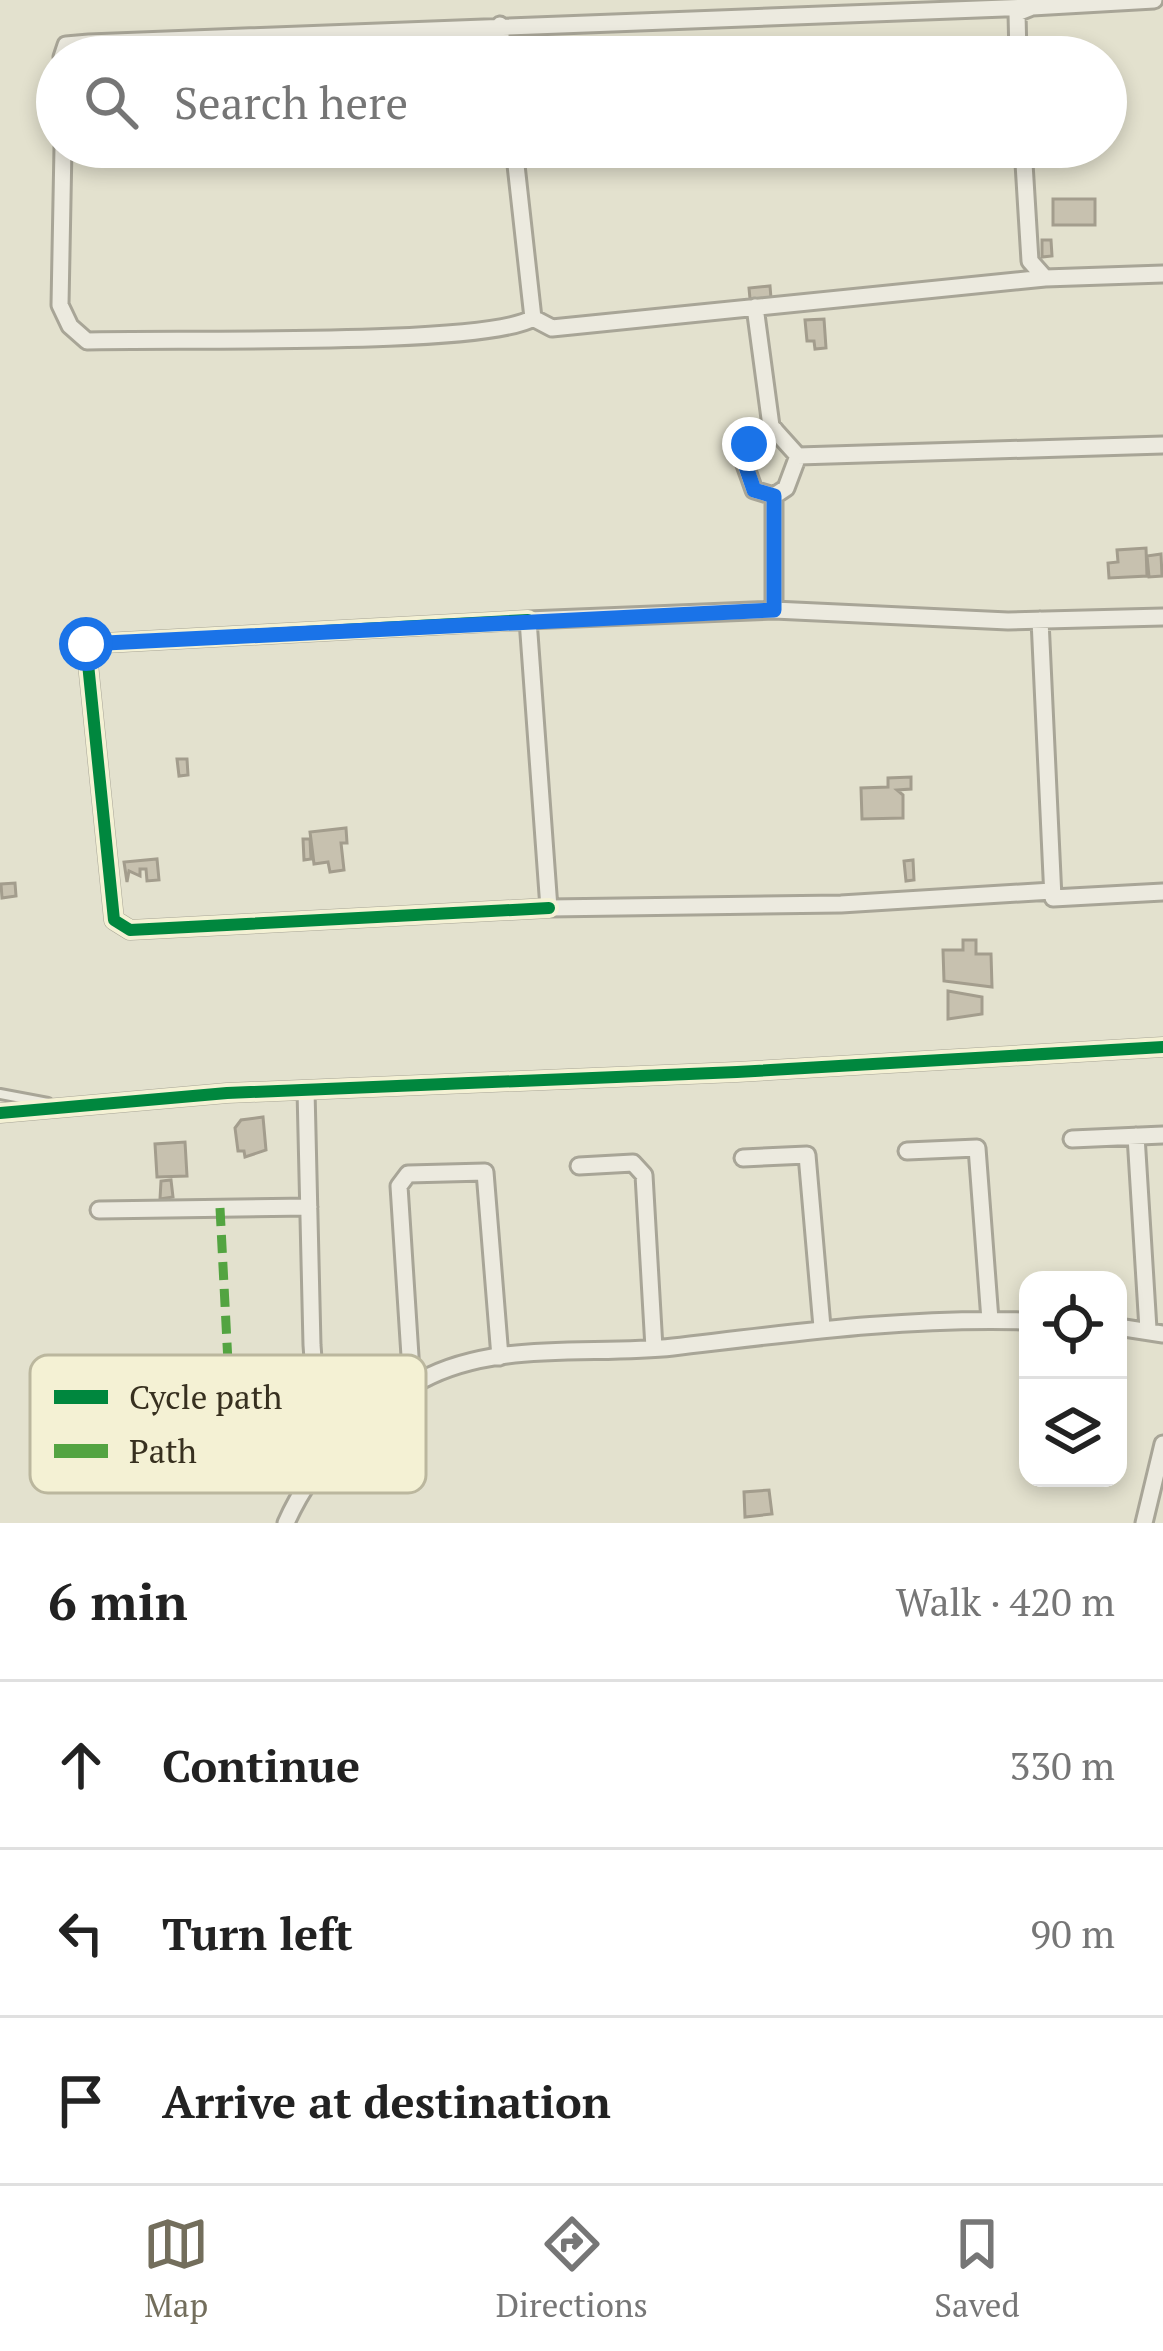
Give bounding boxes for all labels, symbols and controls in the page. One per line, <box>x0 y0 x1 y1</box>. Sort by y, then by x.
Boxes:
search box <box>36 36 1127 168</box>
icon: search <box>78 69 144 135</box>
text: Search here <box>174 72 408 132</box>
route end <box>722 417 776 471</box>
route start <box>59 617 113 671</box>
map controls <box>1019 1271 1127 1487</box>
button: locate <box>1019 1271 1127 1379</box>
legend <box>30 1355 426 1493</box>
text: Cycle path <box>129 1375 282 1418</box>
button: layers <box>1019 1379 1127 1487</box>
text: Path <box>129 1429 197 1472</box>
text: 6 min <box>48 1567 188 1635</box>
text: Walk · 420 m <box>896 1575 1115 1627</box>
icon: ahead <box>48 1732 114 1798</box>
text: Continue <box>162 1735 360 1795</box>
text: 330 m <box>1010 1739 1115 1791</box>
icon: left <box>48 1900 114 1966</box>
text: Turn left <box>162 1903 353 1963</box>
text: 90 m <box>1030 1907 1115 1959</box>
icon: arrive <box>48 2068 114 2134</box>
text: Arrive at destination <box>162 2071 611 2131</box>
tab: Map <box>143 2211 209 2326</box>
tab: Directions <box>496 2211 648 2326</box>
tab: Saved <box>934 2211 1020 2326</box>

